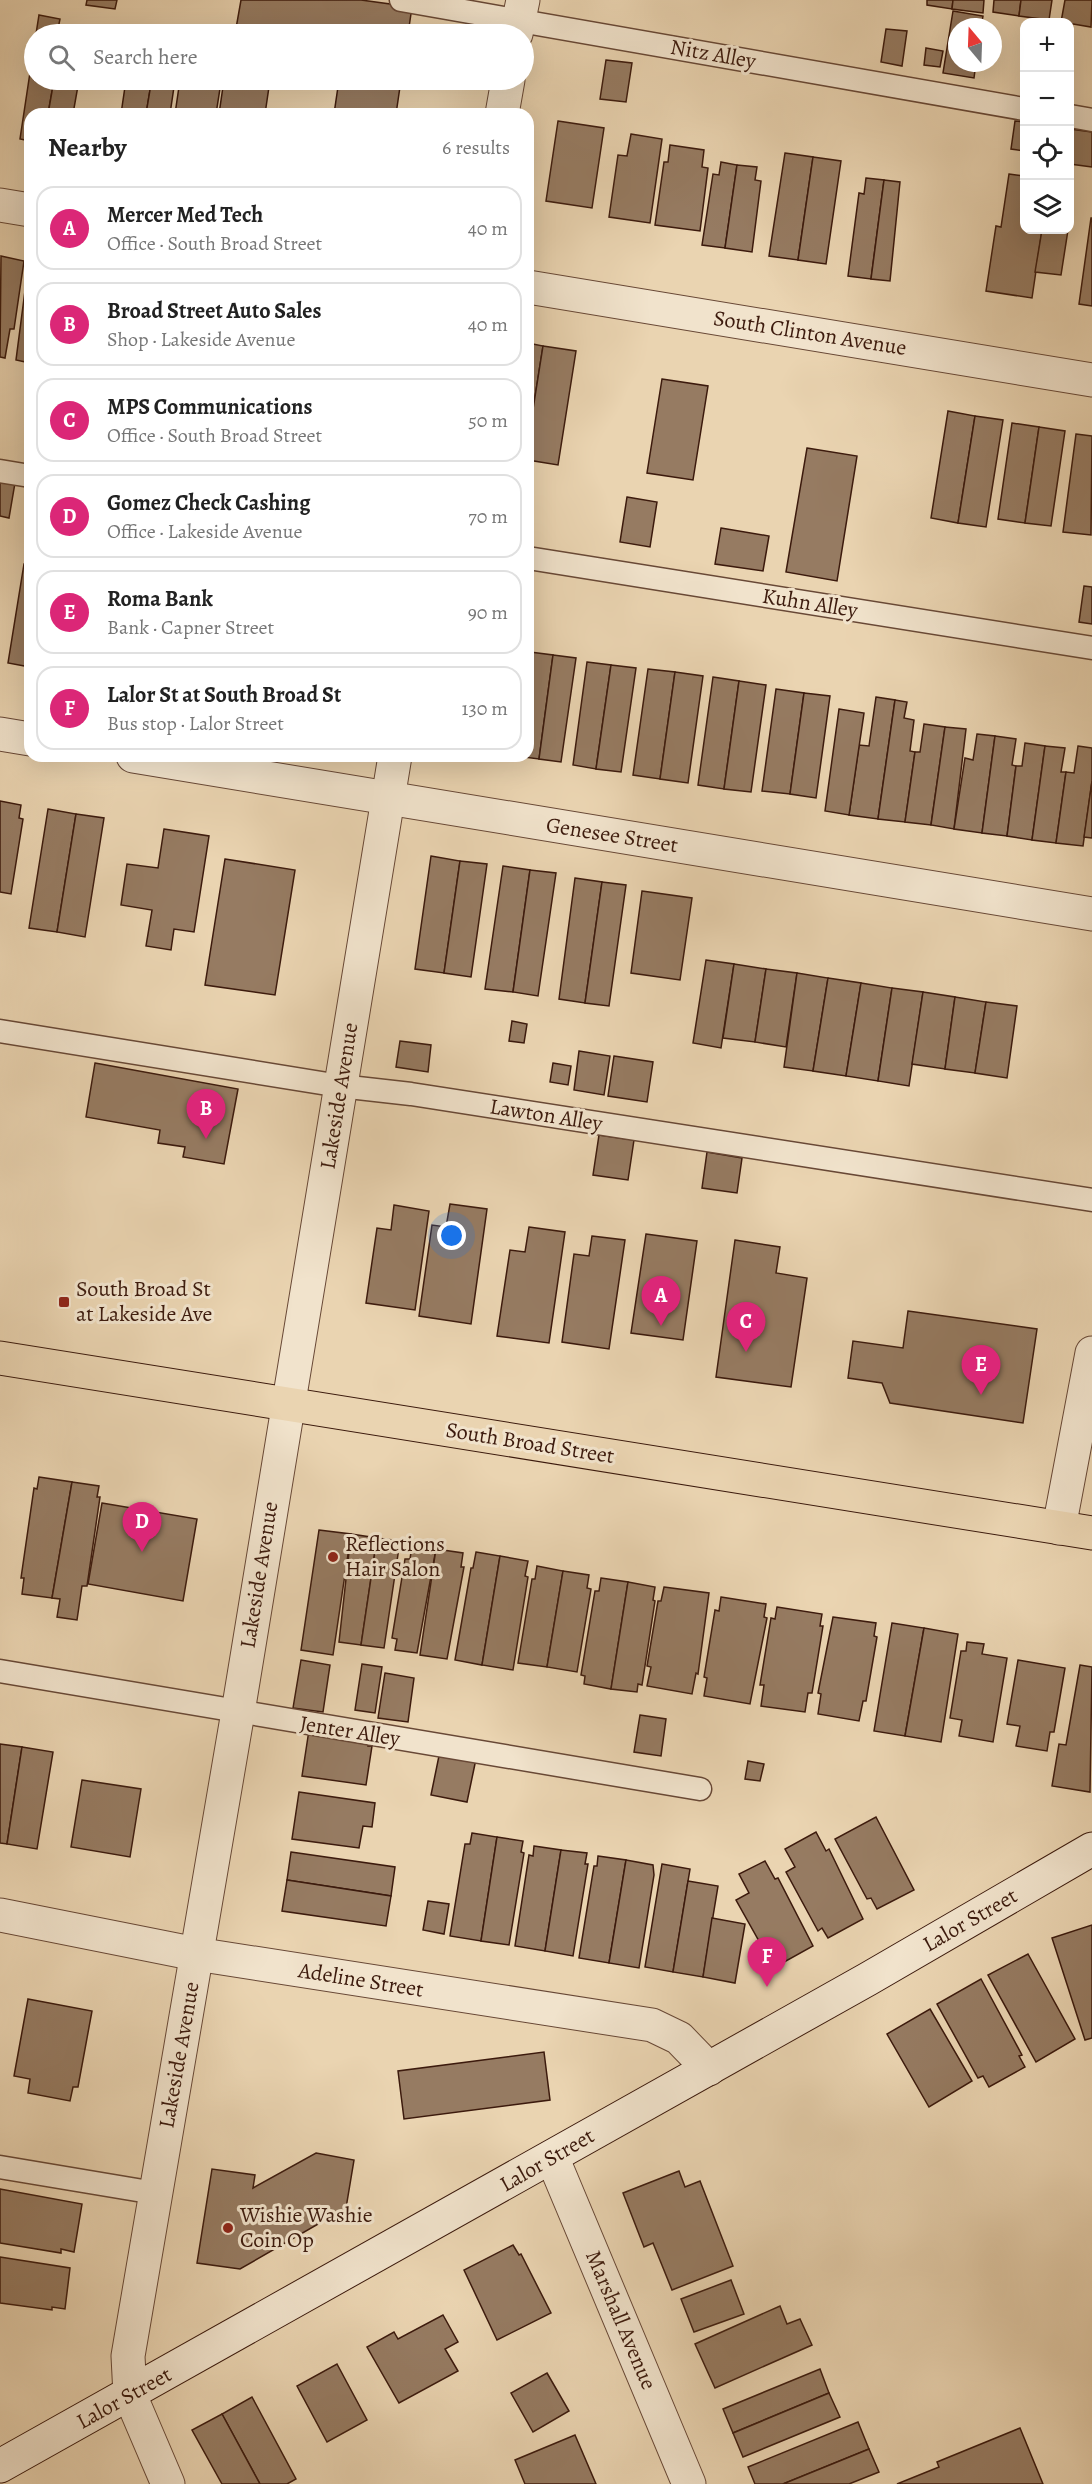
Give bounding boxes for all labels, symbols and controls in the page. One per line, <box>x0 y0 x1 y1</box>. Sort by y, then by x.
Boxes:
north arrow <box>948 18 1002 72</box>
map controls <box>1020 18 1074 234</box>
button: + <box>1020 18 1074 72</box>
search box <box>24 24 534 90</box>
street label: Nitz Alley <box>668 32 758 76</box>
icon: search <box>45 41 78 74</box>
text: Search here <box>93 42 198 72</box>
button: − <box>1020 72 1074 126</box>
button: locate <box>1020 126 1074 180</box>
text: Nearby <box>48 130 127 165</box>
text: 6 results <box>442 134 510 161</box>
button: layers <box>1020 180 1074 234</box>
text: Mercer Med Tech <box>107 200 263 230</box>
text: A <box>63 215 76 242</box>
text: 40 m <box>468 215 508 242</box>
text: Office · South Broad Street <box>107 230 322 257</box>
text: Broad Street Auto Sales <box>107 296 321 326</box>
street label: South Clinton Avenue <box>711 303 909 363</box>
text: B <box>63 311 76 338</box>
text: 40 m <box>468 311 508 338</box>
text: Shop · Lakeside Avenue <box>107 326 295 353</box>
text: MPS Communications <box>107 392 312 422</box>
text: C <box>63 407 76 434</box>
text: 50 m <box>468 407 508 434</box>
text: Office · South Broad Street <box>107 422 322 449</box>
text: Gomez Check Cashing <box>107 488 310 518</box>
text: D <box>63 503 76 530</box>
text: 70 m <box>468 503 508 530</box>
text: Office · Lakeside Avenue <box>107 518 302 545</box>
street label: Kuhn Alley <box>760 581 860 625</box>
text: Roma Bank <box>107 584 213 614</box>
text: E <box>64 599 75 626</box>
text: 90 m <box>468 599 508 626</box>
text: Bank · Capner Street <box>107 614 274 641</box>
text: Lalor St at South Broad St <box>107 680 341 710</box>
text: F <box>64 695 75 722</box>
text: 130 m <box>462 695 508 722</box>
text: Bus stop · Lalor Street <box>107 710 284 737</box>
street label: Genesee Street <box>544 810 680 860</box>
street label: Lakeside Avenue <box>313 1020 365 1172</box>
pin: B <box>186 1090 226 1139</box>
street label: Lawton Alley <box>487 1091 605 1139</box>
your location <box>437 1221 466 1250</box>
place label: South Broad St at Lakeside Ave <box>76 1274 212 1329</box>
pin: A <box>642 1276 680 1326</box>
marker: South Broad St at Lakeside Ave <box>57 1295 71 1309</box>
pin: C <box>726 1302 766 1352</box>
pin: E <box>962 1346 1000 1395</box>
street label: South Broad Street <box>444 1415 616 1471</box>
street label: Lakeside Avenue <box>233 1499 285 1651</box>
pin: D <box>122 1502 162 1552</box>
place label: Reflections Hair Salon <box>345 1529 445 1584</box>
marker: Reflections Hair Salon <box>326 1550 340 1564</box>
street label: Jenter Alley <box>298 1708 402 1754</box>
street label: Lalor Street <box>917 1881 1023 1959</box>
pin: F <box>748 1938 786 1987</box>
street label: Adeline Street <box>295 1955 426 2005</box>
street label: Lakeside Avenue <box>151 1979 207 2131</box>
street label: Lalor Street <box>494 2121 600 2199</box>
place label: Wishie Washie Coin Op <box>239 2200 373 2255</box>
marker: Wishie Washie Coin Op <box>221 2221 235 2235</box>
street label: Marshall Avenue <box>578 2246 664 2394</box>
street label: Lalor Street <box>71 2360 177 2436</box>

